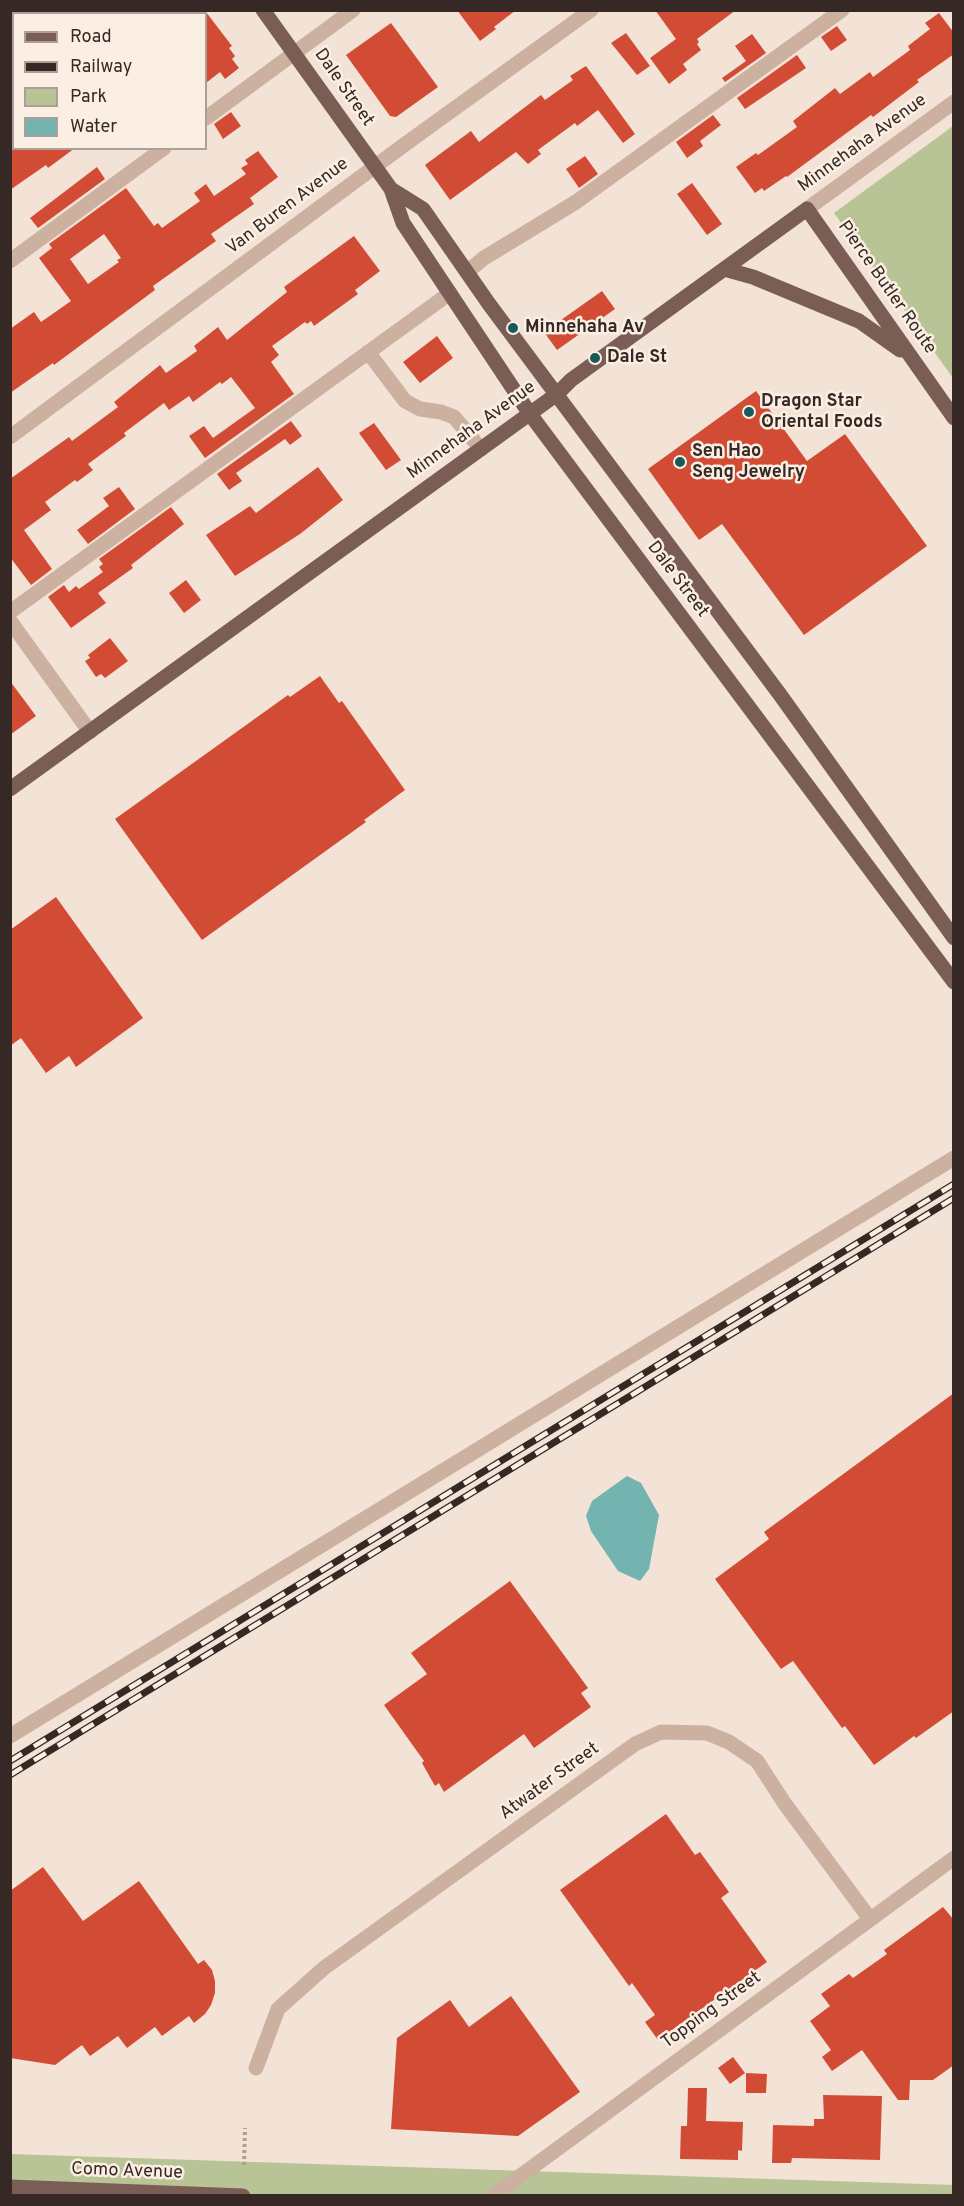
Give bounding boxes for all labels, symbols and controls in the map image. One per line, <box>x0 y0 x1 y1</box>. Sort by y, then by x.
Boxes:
legend <box>12 12 207 150</box>
text: Road <box>70 26 112 49</box>
street label: Dale Street <box>308 45 378 131</box>
text: Railway <box>70 56 132 79</box>
text: Park <box>70 86 107 109</box>
street label: Minnehaha Avenue <box>795 90 931 198</box>
text: Water <box>70 116 117 139</box>
street label: Van Buren Avenue <box>223 154 353 260</box>
street label: Pierce Butler Route <box>832 217 940 359</box>
place label: Minnehaha Av <box>525 317 644 339</box>
marker: Minnehaha Av <box>506 321 520 335</box>
place label: Dale St <box>607 347 667 369</box>
marker: Dale St <box>588 351 602 365</box>
street label: Minnehaha Avenue <box>404 377 540 485</box>
place label: Dragon Star Oriental Foods <box>761 391 883 434</box>
marker: Dragon Star Oriental Foods <box>742 405 756 419</box>
place label: Sen Hao Seng Jewelry <box>692 441 805 484</box>
marker: Sen Hao Seng Jewelry <box>673 455 687 469</box>
street label: Dale Street <box>641 538 713 622</box>
street label: Atwater Street <box>496 1739 604 1825</box>
street label: Topping Street <box>658 1968 766 2054</box>
street label: Como Avenue <box>71 2159 183 2185</box>

